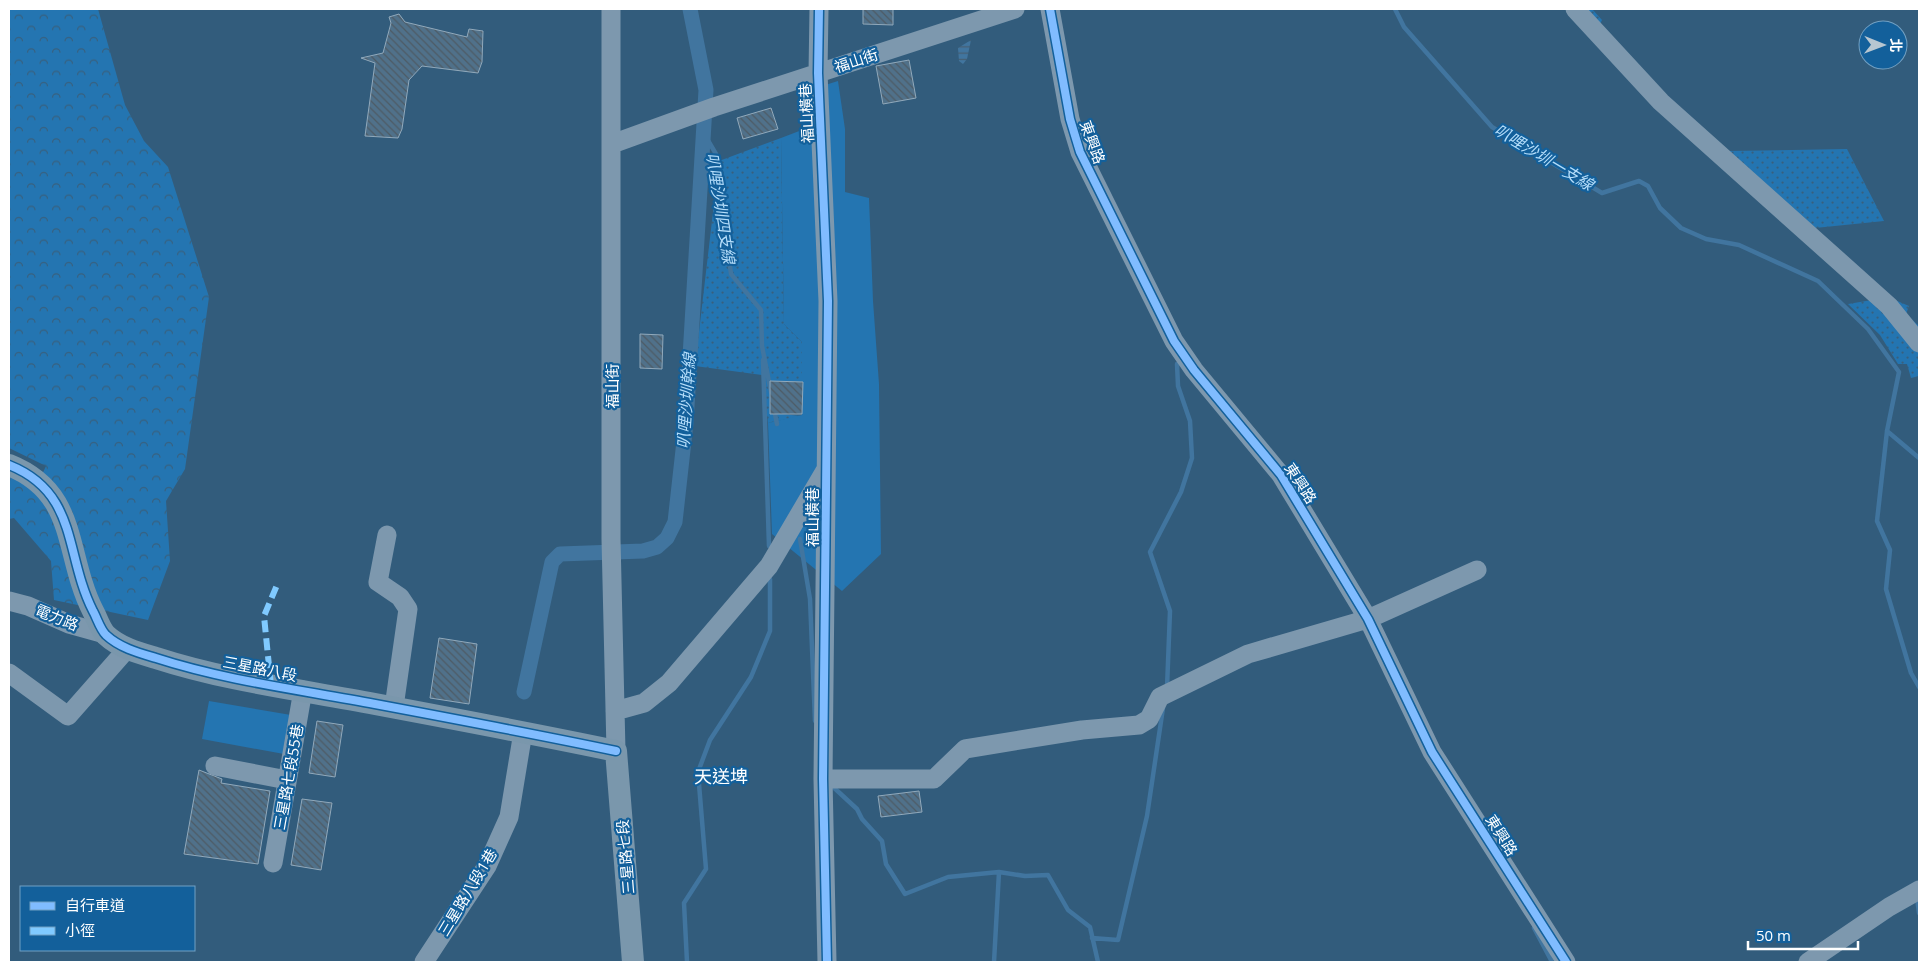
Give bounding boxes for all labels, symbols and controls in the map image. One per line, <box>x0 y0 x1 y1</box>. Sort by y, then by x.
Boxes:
north arrow <box>1858 20 1908 70</box>
text: 北 <box>1887 38 1906 52</box>
street label: 福山街 <box>832 44 880 76</box>
street label: 福山橫巷 <box>794 83 818 143</box>
street label: 東興路 <box>1076 117 1110 167</box>
water label: 叭哩沙圳一支線 <box>1490 119 1599 196</box>
water label: 叭哩沙圳四支線 <box>701 151 741 267</box>
water label: 叭哩沙圳幹線 <box>672 350 700 450</box>
street label: 福山街 <box>602 363 622 409</box>
street label: 東興路 <box>1280 459 1322 507</box>
street label: 福山橫巷 <box>802 487 822 547</box>
street label: 電力路 <box>32 599 82 635</box>
street label: 三星路八段 <box>221 651 299 685</box>
street label: 三星路七段55巷 <box>269 722 307 832</box>
district label: 天送埤 <box>694 764 748 788</box>
street label: 東興路 <box>1482 811 1522 859</box>
street label: 三星路七段 <box>612 819 638 895</box>
street label: 三星路八段1巷 <box>433 845 501 939</box>
legend <box>20 886 195 951</box>
text: 自行車道 <box>65 895 125 915</box>
scale bar <box>1748 918 1858 950</box>
text: 小徑 <box>65 920 95 940</box>
text: 50 m <box>1756 925 1791 945</box>

